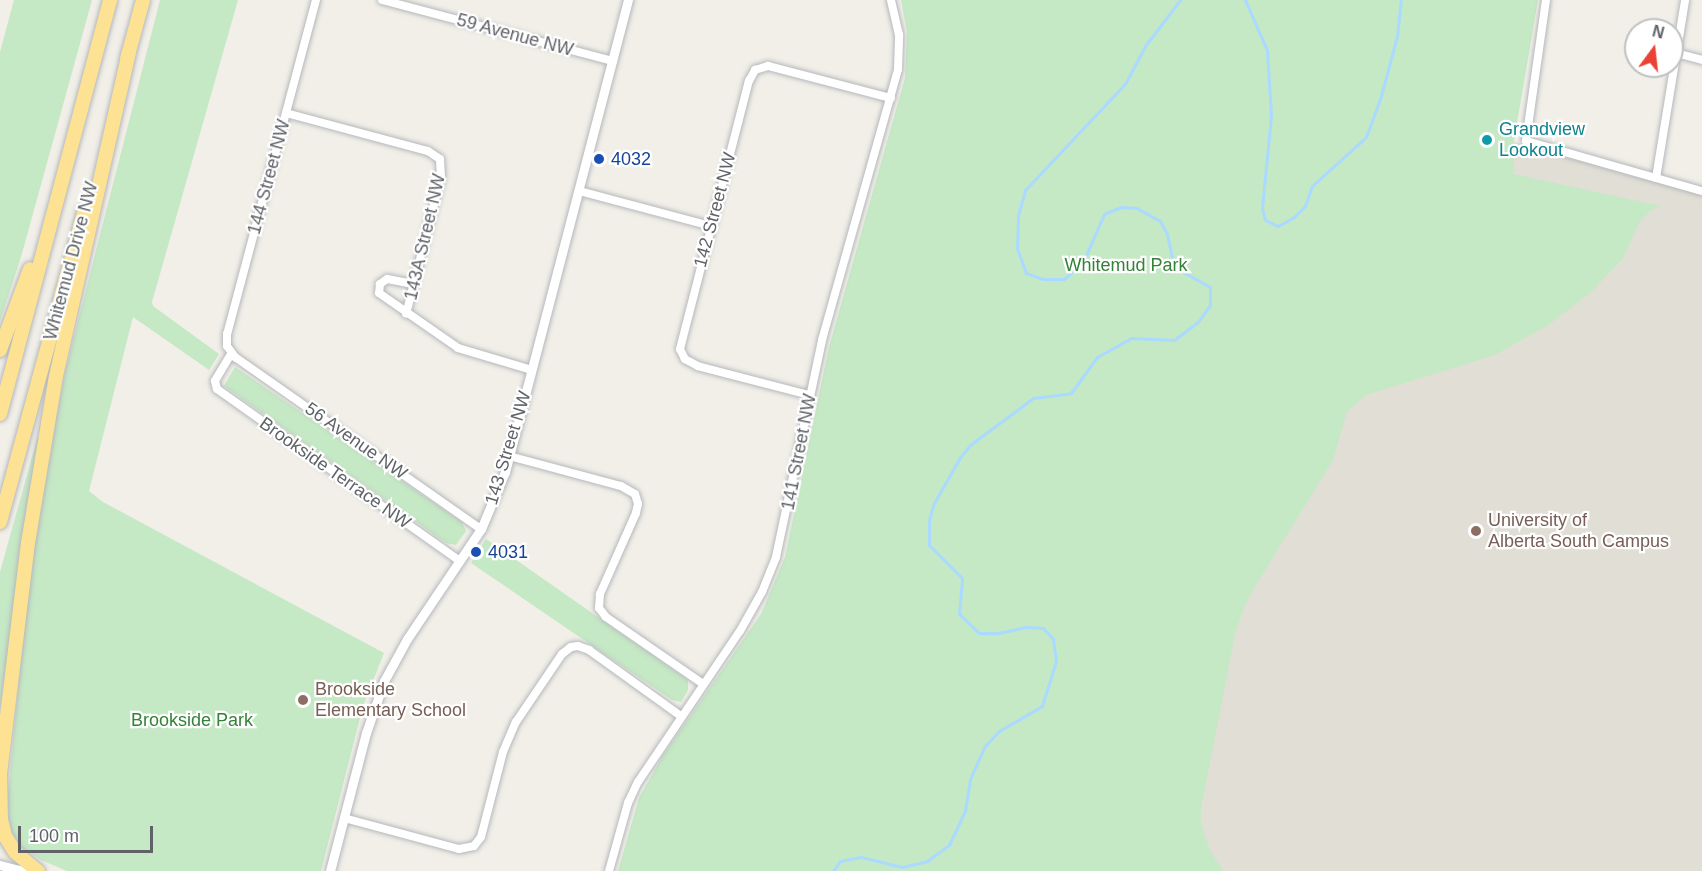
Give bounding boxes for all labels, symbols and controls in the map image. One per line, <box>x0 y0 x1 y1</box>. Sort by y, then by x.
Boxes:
street label: 59 Avenue NW <box>454 9 576 61</box>
north arrow <box>1624 18 1684 78</box>
text: N <box>1650 22 1666 42</box>
street label: 144 Street NW <box>243 117 295 237</box>
place label: Grandview Lookout <box>1499 119 1585 162</box>
marker: Grandview Lookout <box>1480 133 1494 147</box>
place label: 4032 <box>611 148 651 170</box>
street label: 142 Street NW <box>689 150 741 270</box>
marker: 4032 <box>592 152 606 166</box>
street label: 143A Street NW <box>400 171 450 303</box>
street label: Whitemud Drive NW <box>39 179 103 343</box>
park label: Whitemud Park <box>1064 254 1188 276</box>
street label: 143 Street NW <box>480 388 536 508</box>
street label: 141 Street NW <box>777 392 821 512</box>
street label: 56 Avenue NW <box>300 398 412 484</box>
street label: Brookside Terrace NW <box>255 413 415 533</box>
place label: University of Alberta South Campus <box>1488 510 1669 552</box>
marker: University of Alberta South Campus <box>1469 524 1483 538</box>
place label: 4031 <box>488 541 528 563</box>
marker: 4031 <box>469 545 483 559</box>
place label: Brookside Elementary School <box>315 679 466 722</box>
marker: Brookside Elementary School <box>296 693 310 707</box>
park label: Brookside Park <box>131 709 253 731</box>
scale bar <box>21 814 156 852</box>
text: 100 m <box>29 826 79 846</box>

